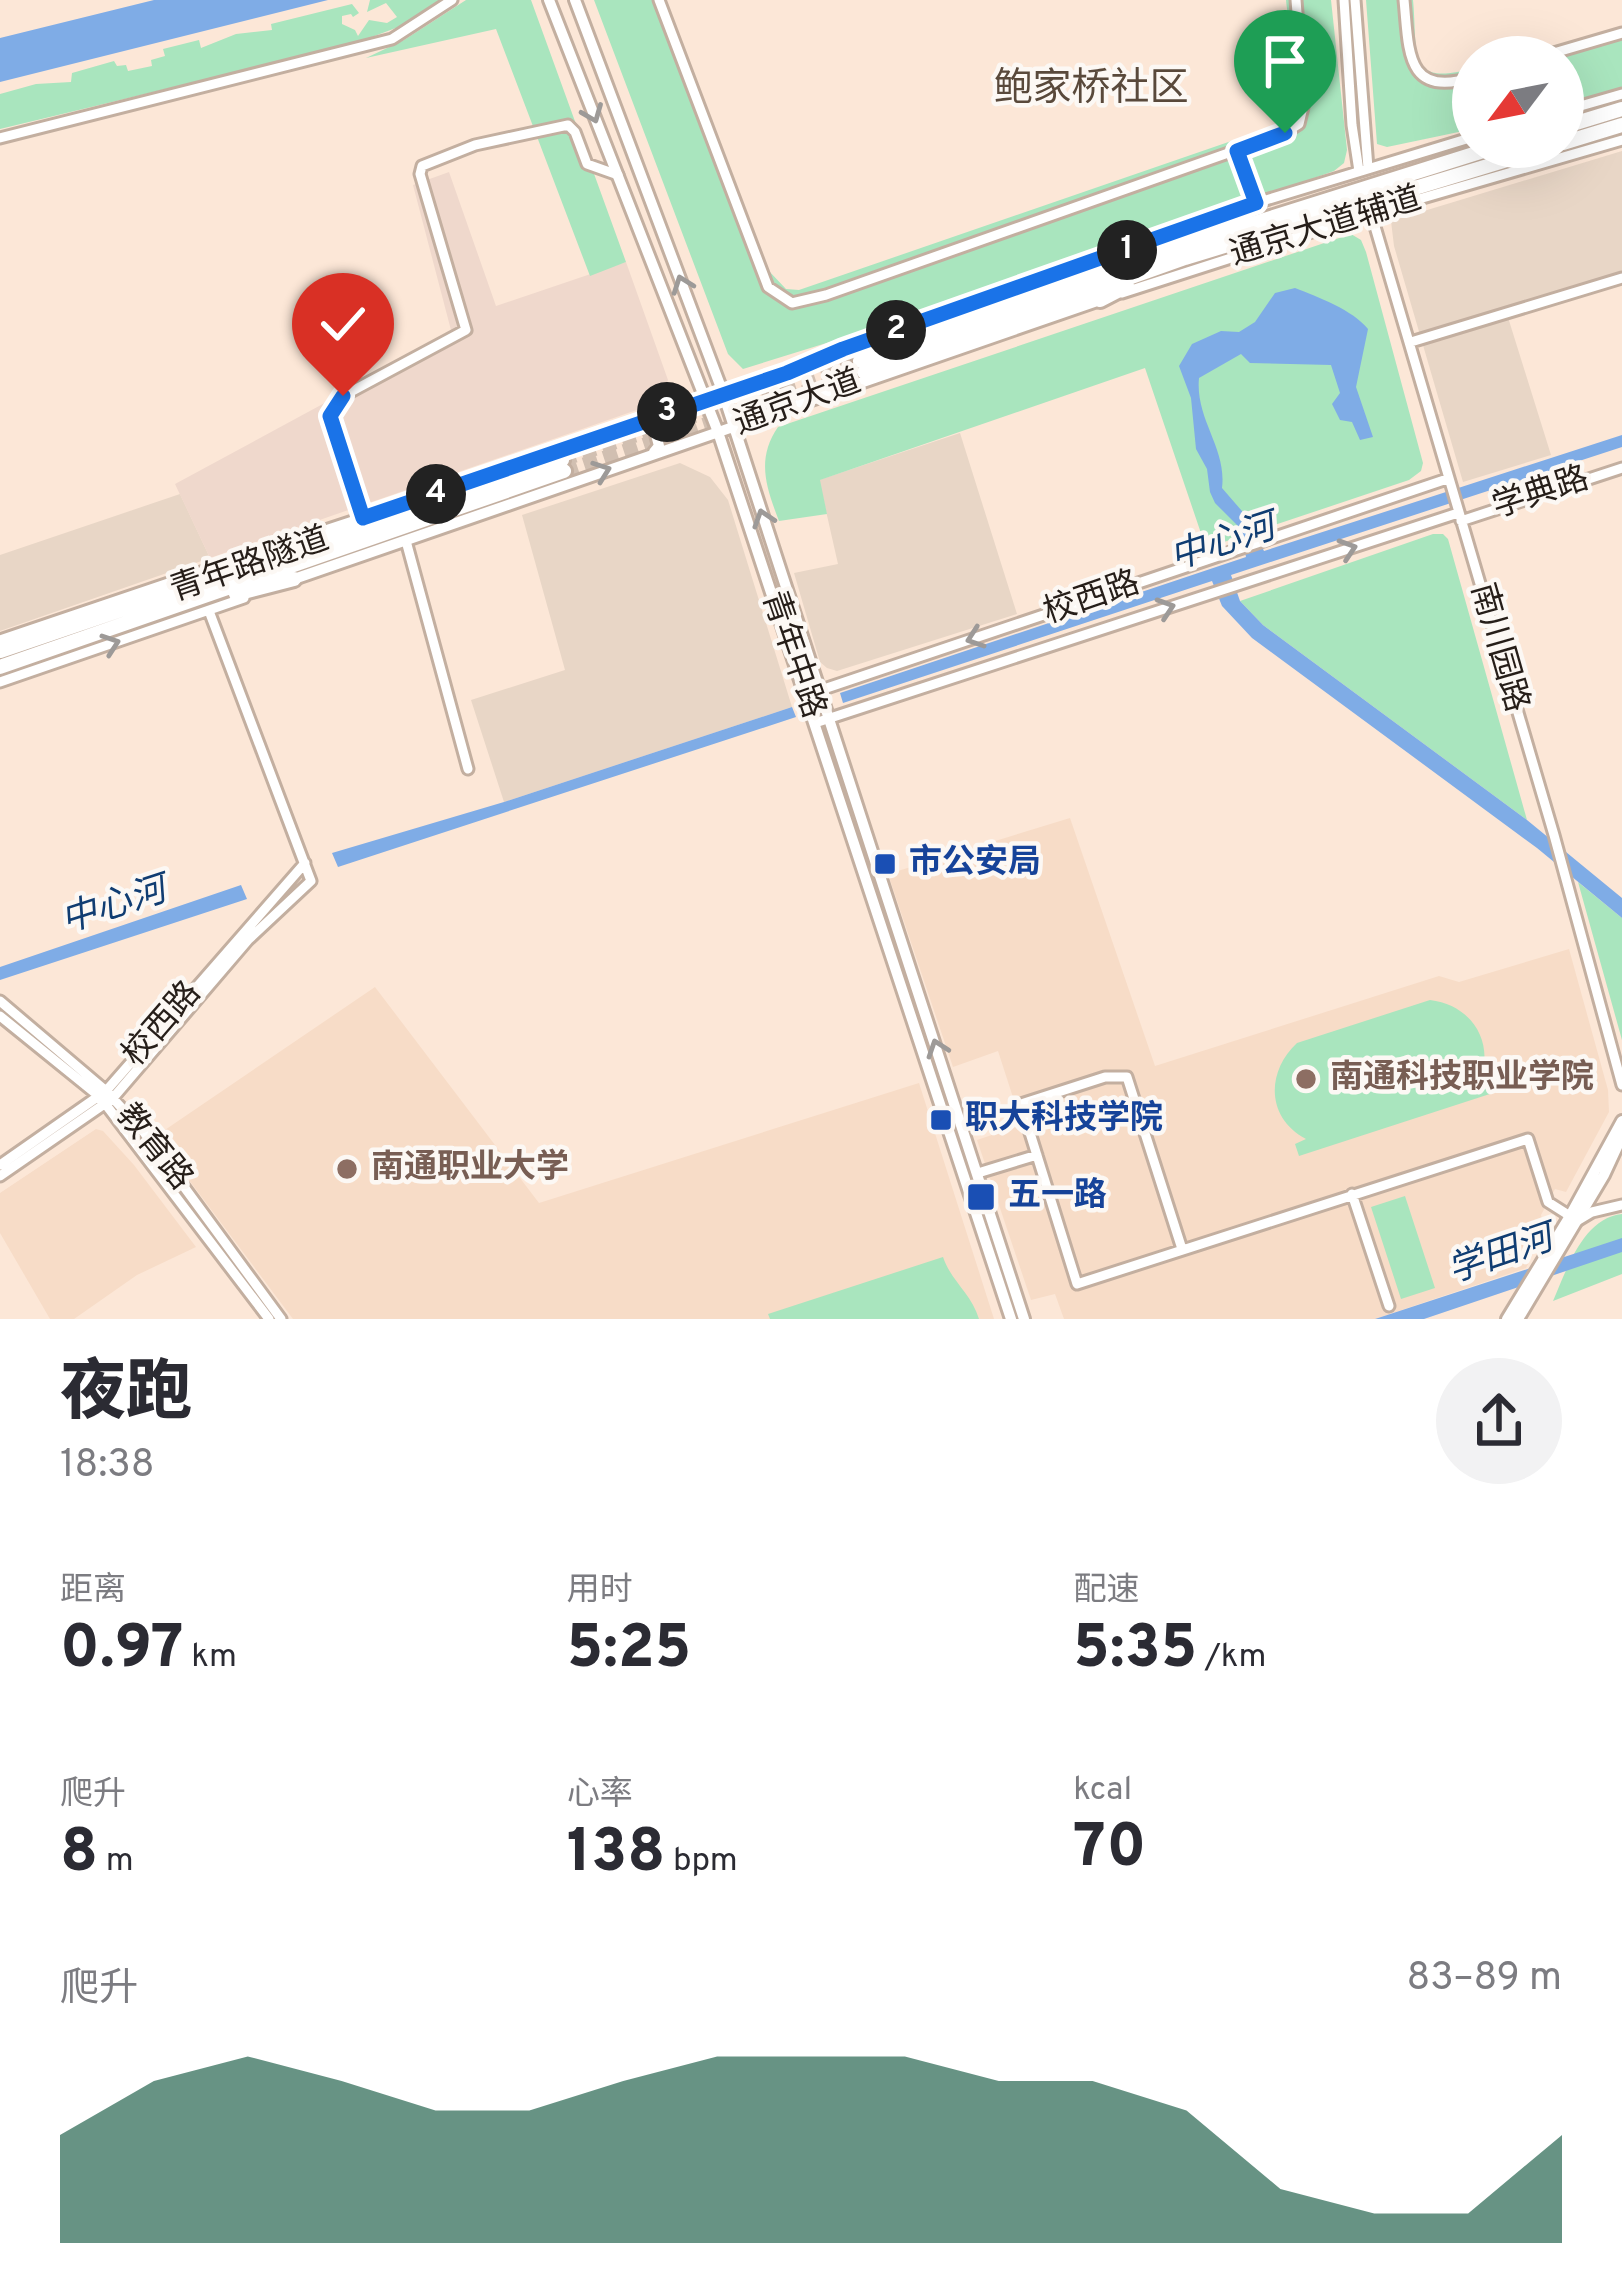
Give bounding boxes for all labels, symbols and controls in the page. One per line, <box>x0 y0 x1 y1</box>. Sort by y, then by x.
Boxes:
pin <box>1234 10 1336 133</box>
icon: arrive <box>1252 28 1318 94</box>
north arrow <box>1452 36 1584 168</box>
map controls <box>1452 36 1584 168</box>
district label: 鲍家桥社区 <box>993 66 1189 115</box>
one-way arrow <box>579 102 604 123</box>
street label: 通京大道辅道 <box>1225 179 1427 277</box>
pin: 1 <box>1097 220 1157 280</box>
text: 1 <box>1120 229 1134 271</box>
pin <box>292 273 394 396</box>
one-way arrow <box>672 274 696 295</box>
icon: check <box>310 291 376 357</box>
pin: 2 <box>866 300 926 360</box>
text: 2 <box>886 309 906 351</box>
street label: 通京大道 <box>729 362 867 446</box>
pin: 3 <box>637 382 697 442</box>
text: 3 <box>657 391 677 433</box>
street label: 学典路 <box>1487 459 1595 529</box>
one-way arrow <box>590 461 611 485</box>
pin: 4 <box>406 464 466 524</box>
text: 4 <box>425 473 447 515</box>
water label: 中心河 <box>1165 504 1287 583</box>
one-way arrow <box>752 508 777 529</box>
street label: 青年路隧道 <box>165 519 335 613</box>
one-way arrow <box>1337 538 1358 563</box>
street label: 校西路 <box>1038 563 1146 635</box>
street label: 南川园路 <box>1460 579 1536 717</box>
street label: 青年中路 <box>751 586 833 724</box>
one-way arrow <box>1155 598 1176 623</box>
one-way arrow <box>965 624 986 649</box>
one-way arrow <box>99 634 120 658</box>
place label: 市公安局 <box>909 843 1041 885</box>
marker: 市公安局 <box>872 851 898 877</box>
water label: 中心河 <box>56 867 178 946</box>
street label: 校西路 <box>115 974 211 1076</box>
one-way arrow <box>926 1038 951 1059</box>
place label: 南通科技职业学院 <box>1330 1058 1594 1100</box>
marker: 南通科技职业学院 <box>1293 1066 1319 1092</box>
street label: 教育路 <box>106 1096 200 1200</box>
place label: 职大·科技学院 <box>965 1099 1163 1141</box>
marker: 职大·科技学院 <box>928 1107 954 1133</box>
place label: 南通职业大学 <box>371 1148 569 1190</box>
marker: 南通职业大学 <box>334 1156 360 1182</box>
place label: 五一路 <box>1008 1176 1107 1218</box>
marker: 五一路 <box>965 1181 997 1213</box>
water label: 学田河 <box>1442 1215 1565 1295</box>
text: 夜跑 <box>60 1355 192 1438</box>
button: share <box>1436 1358 1562 1484</box>
text: 18:38 <box>60 1442 154 1491</box>
text: 距离 <box>60 1571 126 1613</box>
text: 用时 <box>567 1571 633 1613</box>
text: 配速 <box>1073 1571 1139 1613</box>
text: 0.97 <box>60 1613 184 1689</box>
text: 5:25 <box>567 1613 691 1689</box>
text: 5:35 <box>1073 1613 1197 1689</box>
text: km <box>184 1637 237 1679</box>
text: /km <box>1197 1637 1266 1679</box>
text: kcal <box>1073 1770 1132 1812</box>
text: 爬升 <box>60 1775 126 1817</box>
text: 心率 <box>567 1775 633 1817</box>
text: 70 <box>1073 1812 1146 1888</box>
text: 8 <box>60 1817 98 1893</box>
text: 138 <box>567 1817 665 1893</box>
text: m <box>98 1841 134 1883</box>
text: bpm <box>665 1841 738 1883</box>
text: 83–89 m <box>1406 1955 1562 2004</box>
text: 爬升 <box>60 1966 138 2015</box>

